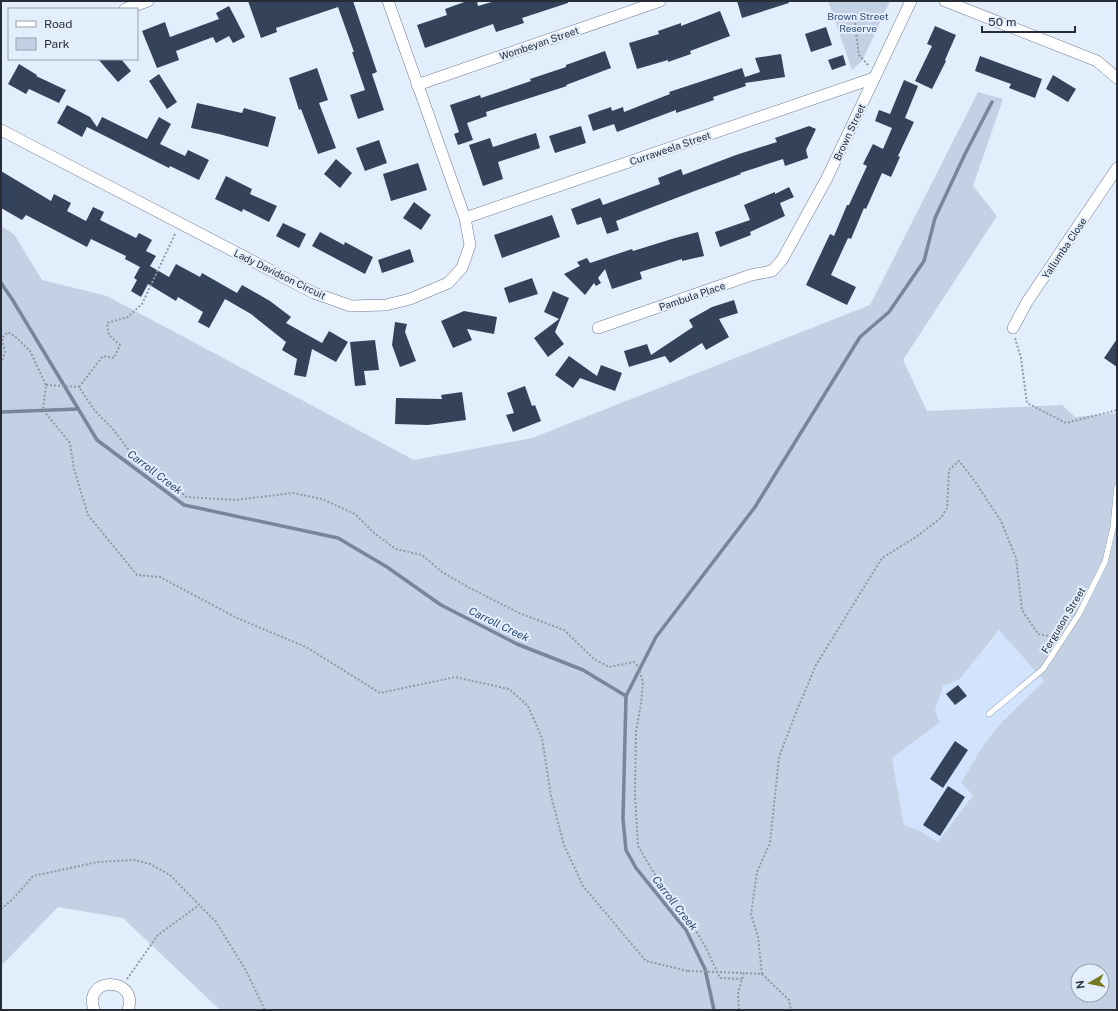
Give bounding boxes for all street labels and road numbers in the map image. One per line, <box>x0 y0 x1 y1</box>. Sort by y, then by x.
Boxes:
street label: Wombeyan Street <box>498 24 580 62</box>
street label: Brown Street <box>831 102 867 162</box>
street label: Curraweela Street <box>628 128 712 167</box>
street label: Yallumba Close <box>1039 215 1089 281</box>
street label: Lady Davidson Circuit <box>232 247 328 301</box>
street label: Pambula Place <box>657 279 727 313</box>
street label: Ferguson Street <box>1038 585 1088 655</box>

